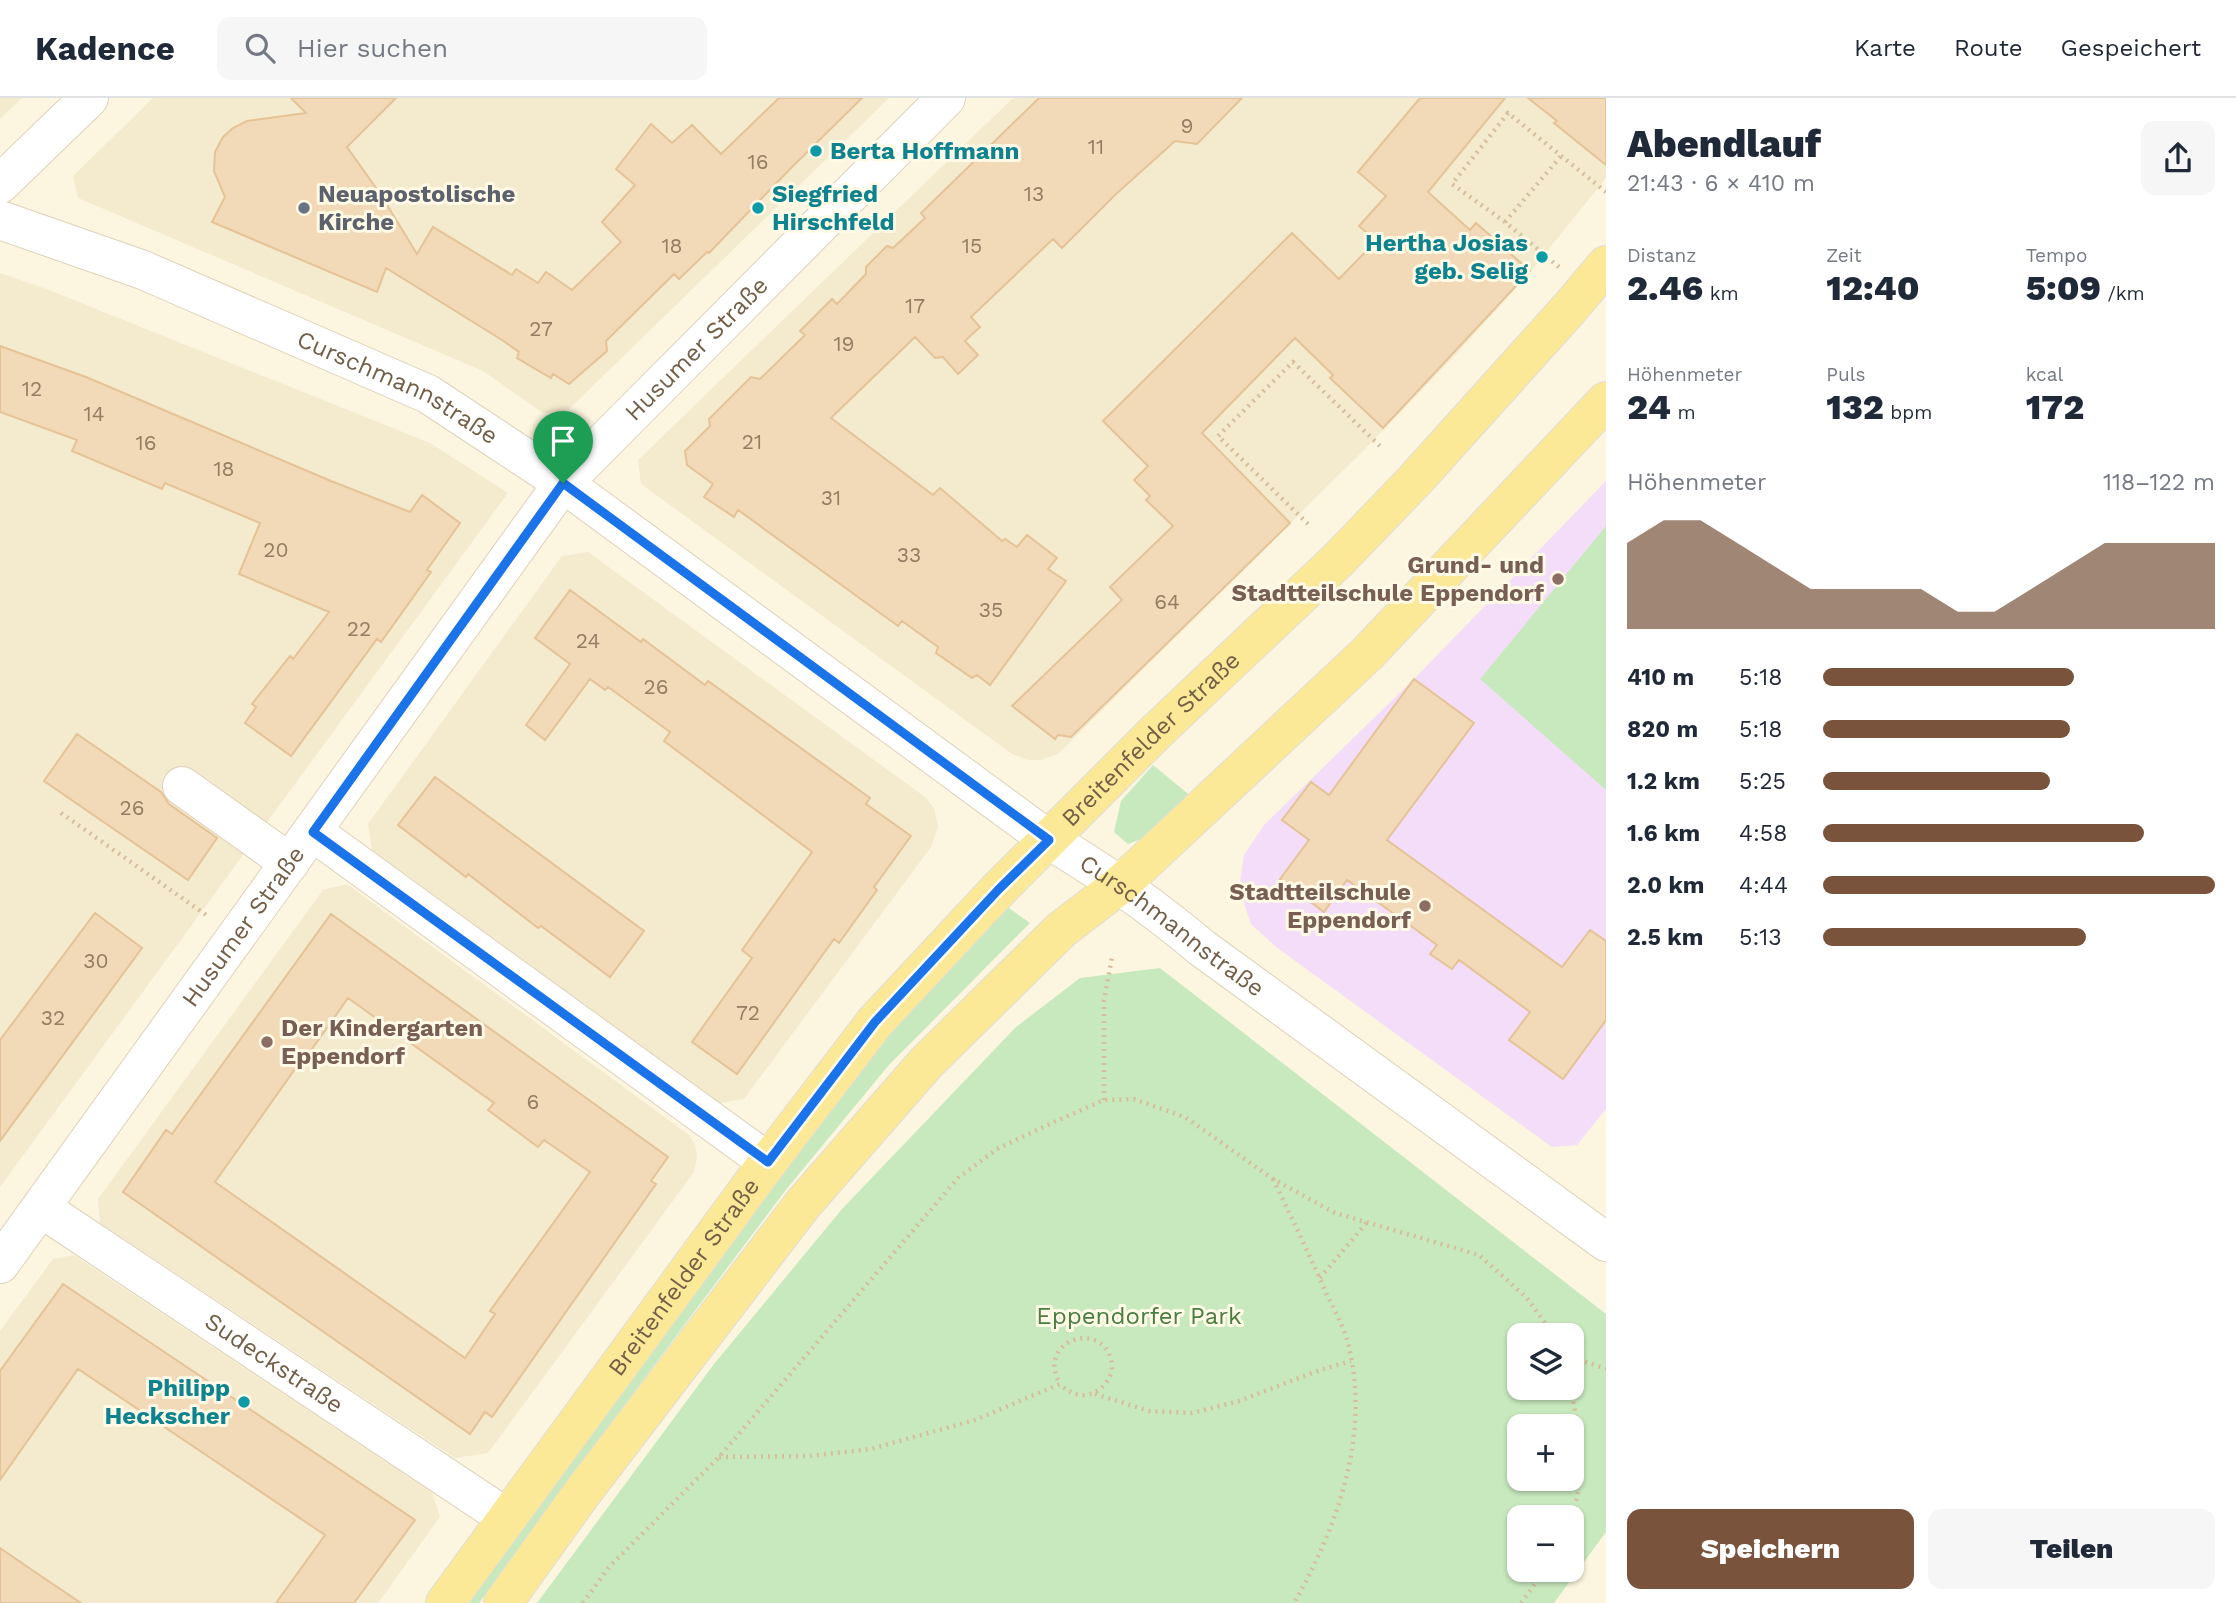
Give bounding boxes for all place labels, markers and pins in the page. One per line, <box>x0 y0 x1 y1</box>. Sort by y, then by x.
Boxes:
place label: Berta Hoffmann <box>830 137 1019 165</box>
marker: Berta Hoffmann <box>808 143 824 159</box>
place label: Neuapostolische Kirche <box>318 180 515 236</box>
place label: Siegfried Hirschfeld <box>772 180 895 236</box>
marker: Neuapostolische Kirche <box>296 200 312 216</box>
marker: Siegfried Hirschfeld <box>750 200 766 216</box>
place label: Hertha Josias geb. Selig <box>1365 229 1529 285</box>
marker: Hertha Josias geb. Selig <box>1534 249 1550 265</box>
pin <box>533 411 593 483</box>
place label: Grund- und Stadtteilschule Eppendorf <box>1232 551 1544 607</box>
marker: Grund- und Stadtteilschule Eppendorf <box>1550 571 1566 587</box>
place label: Stadtteilschule Eppendorf <box>1229 878 1411 934</box>
marker: Stadtteilschule Eppendorf <box>1417 898 1433 914</box>
place label: Der Kindergarten Eppendorf <box>281 1014 483 1070</box>
marker: Der Kindergarten Eppendorf <box>259 1034 275 1050</box>
place label: Philipp Heckscher <box>105 1374 231 1430</box>
marker: Philipp Heckscher <box>236 1394 252 1410</box>

